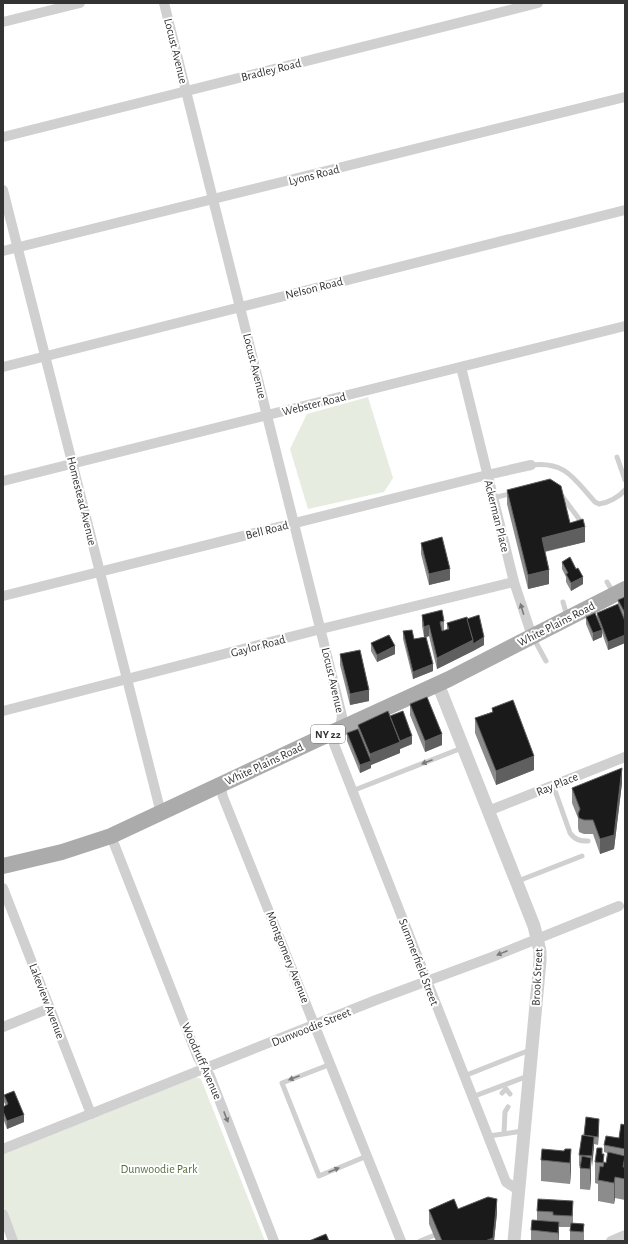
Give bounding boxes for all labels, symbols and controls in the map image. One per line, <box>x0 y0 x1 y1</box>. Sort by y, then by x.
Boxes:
street label: Locust Avenue <box>162 17 190 85</box>
street label: Bradley Road <box>240 57 302 84</box>
street label: Lyons Road <box>287 163 341 188</box>
street label: Nelson Road <box>284 275 344 301</box>
street label: Locust Avenue <box>241 332 269 400</box>
street label: Webster Road <box>281 390 347 418</box>
street label: Homestead Avenue <box>65 455 99 547</box>
street label: Ackerman Place <box>482 479 512 553</box>
street label: Bell Road <box>244 519 290 541</box>
street label: White Plains Road <box>515 599 597 649</box>
one-way arrow <box>519 603 525 615</box>
street label: Gaylor Road <box>229 633 287 660</box>
street label: Locust Avenue <box>320 646 346 714</box>
road number: NY 22 <box>311 725 345 743</box>
street label: White Plains Road <box>223 741 305 787</box>
one-way arrow <box>420 759 432 765</box>
street label: Ray Place <box>534 770 580 799</box>
street label: Montgomery Avenue <box>263 909 312 1005</box>
street label: Summerfield Street <box>397 917 441 1007</box>
street label: Brook Street <box>529 948 545 1006</box>
one-way arrow <box>495 951 507 957</box>
street label: Lakeview Avenue <box>27 962 67 1040</box>
street label: Dunwoodie Street <box>270 1006 352 1048</box>
street label: Woodruff Avenue <box>180 1021 224 1101</box>
one-way arrow <box>288 1076 300 1082</box>
one-way arrow <box>224 1111 230 1123</box>
park label: Dunwoodie Park <box>121 1163 198 1175</box>
one-way arrow <box>329 1166 341 1172</box>

